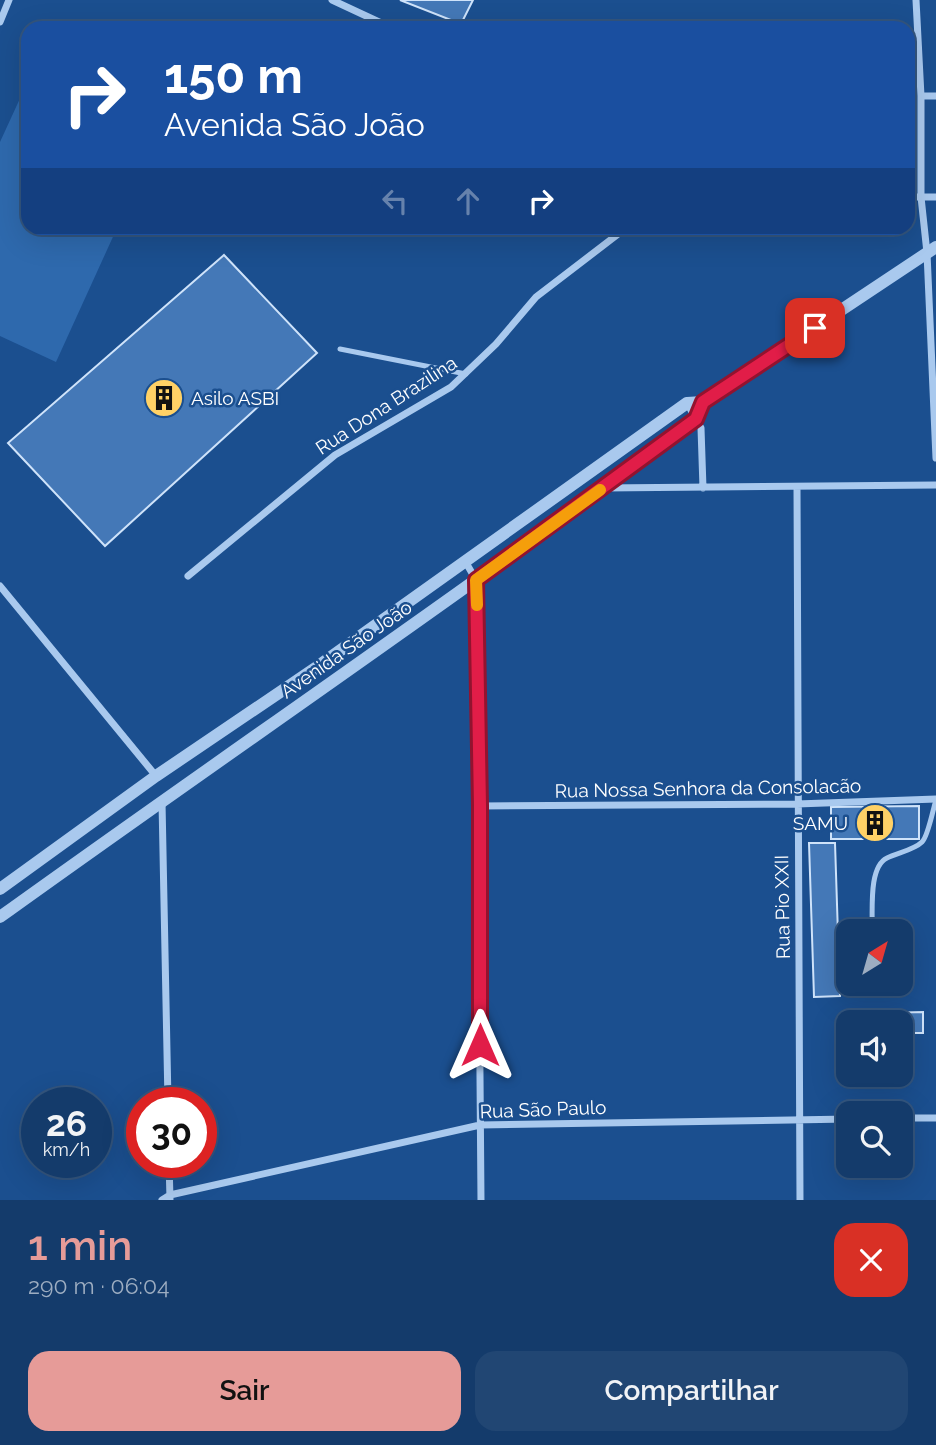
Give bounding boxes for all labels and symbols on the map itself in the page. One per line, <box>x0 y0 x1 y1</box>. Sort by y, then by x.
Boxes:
pin <box>785 298 845 358</box>
street label: Rua Dona Brazilina <box>311 351 461 459</box>
building icon: Asilo ASBI <box>143 377 185 419</box>
place label: Asilo ASBI <box>191 387 279 409</box>
street label: Avenida São João <box>276 596 416 702</box>
street label: Rua Nossa Senhora da Consolacão <box>555 774 861 802</box>
building icon: SAMU <box>854 802 896 844</box>
place label: SAMU <box>793 812 848 834</box>
street label: Rua Pio XXII <box>770 855 794 959</box>
north arrow <box>836 919 914 996</box>
position arrow <box>443 1008 517 1082</box>
speed limit sign: 30 <box>126 1087 217 1178</box>
street label: Rua São Paulo <box>479 1096 607 1122</box>

